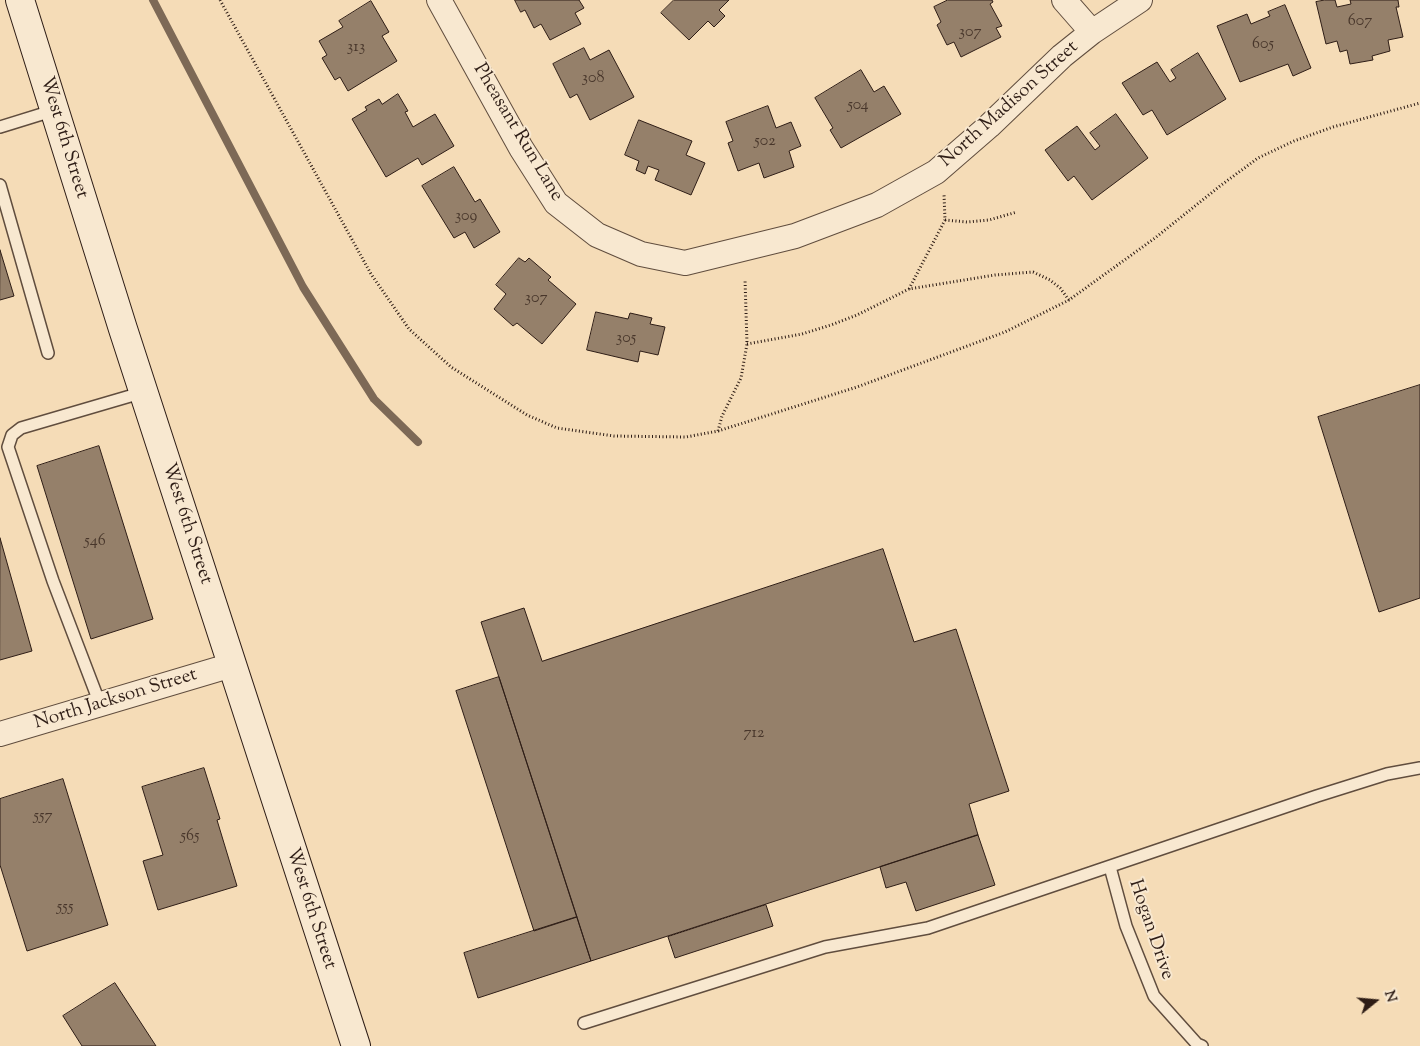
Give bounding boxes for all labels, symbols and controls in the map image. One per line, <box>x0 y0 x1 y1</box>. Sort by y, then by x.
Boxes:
house number: 607 <box>1348 12 1372 32</box>
house number: 307 <box>959 23 981 43</box>
house number: 605 <box>1252 35 1274 55</box>
street label: North Madison Street <box>936 37 1084 173</box>
house number: 313 <box>347 38 365 58</box>
street label: Pheasant Run Lane <box>467 60 567 206</box>
house number: 308 <box>582 69 604 89</box>
street label: West 6th Street <box>34 74 92 202</box>
house number: 504 <box>847 96 869 116</box>
house number: 502 <box>754 132 776 152</box>
house number: 309 <box>455 207 477 227</box>
house number: 307 <box>525 289 547 309</box>
house number: 305 <box>616 329 636 349</box>
street label: West 6th Street <box>156 460 216 588</box>
house number: 546 <box>84 532 106 552</box>
street label: North Jackson Street <box>32 664 200 736</box>
house number: 712 <box>744 724 764 744</box>
house number: 557 <box>33 807 53 827</box>
house number: 565 <box>181 827 199 847</box>
street label: West 6th Street <box>280 845 340 973</box>
street label: Hogan Drive <box>1122 877 1178 983</box>
house number: 555 <box>57 898 73 918</box>
north arrow <box>1350 976 1400 1026</box>
text: N <box>1378 988 1401 1005</box>

